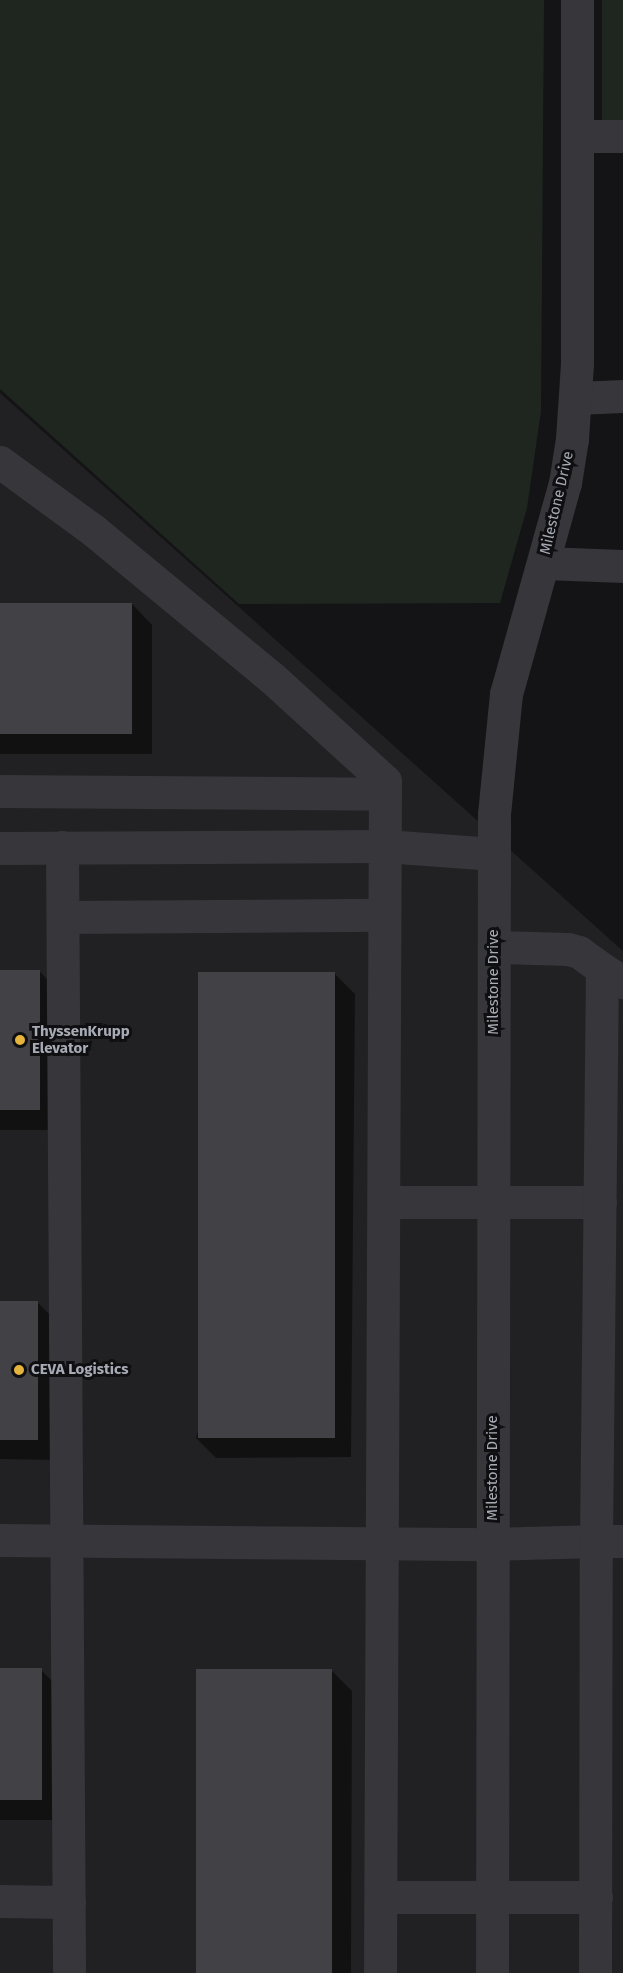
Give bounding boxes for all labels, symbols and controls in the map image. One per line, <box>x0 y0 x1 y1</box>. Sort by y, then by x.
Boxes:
street label: Milestone Drive <box>536 450 578 556</box>
street label: Milestone Drive <box>485 929 503 1035</box>
place label: ThyssenKrupp Elevator <box>32 1022 130 1057</box>
marker: ThyssenKrupp Elevator <box>13 1033 27 1047</box>
place label: CEVA Logistics <box>31 1361 128 1379</box>
marker: CEVA Logistics <box>12 1363 26 1377</box>
street label: Milestone Drive <box>484 1415 502 1521</box>

